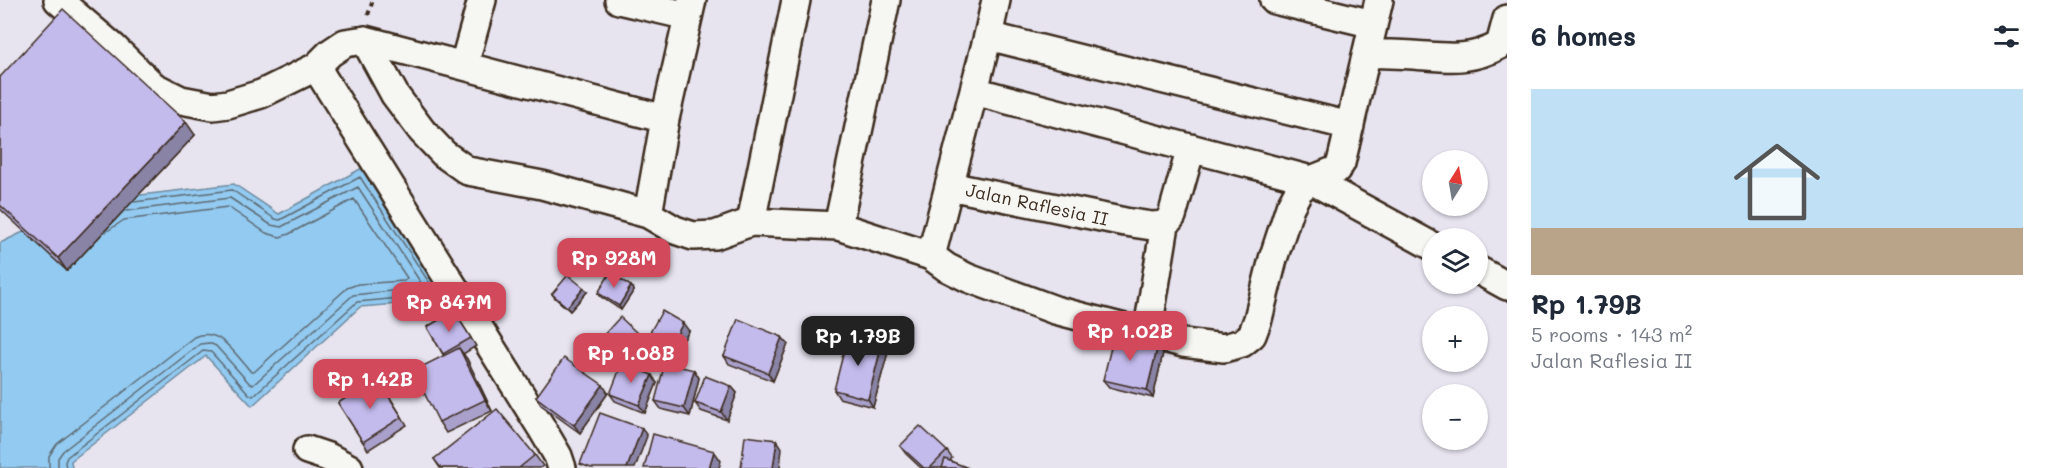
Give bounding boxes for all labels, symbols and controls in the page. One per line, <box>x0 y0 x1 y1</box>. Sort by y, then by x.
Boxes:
text: 6 homes <box>1531 19 1636 53</box>
icon: filters <box>1990 20 2023 53</box>
icon: home <box>1723 128 1831 236</box>
north arrow <box>1422 150 1488 216</box>
map controls <box>1422 150 1488 450</box>
street label: Jalan Raflesia II <box>964 177 1111 231</box>
button: layers <box>1422 228 1488 294</box>
pin: Rp 928M <box>559 238 669 289</box>
text: Rp 928M <box>571 244 657 270</box>
pin: Rp 847M <box>394 282 504 333</box>
text: Rp 1.79B <box>1531 287 1642 321</box>
text: Rp 847M <box>406 288 492 314</box>
button: + <box>1422 306 1488 372</box>
pin: Rp 1.02B <box>1068 311 1192 362</box>
pin: Rp 1.79B <box>796 316 920 367</box>
text: Rp 1.02B <box>1087 317 1173 343</box>
text: 5 rooms · 143 m² <box>1531 321 1692 347</box>
text: Rp 1.79B <box>815 322 901 348</box>
pin: Rp 1.08B <box>569 333 693 384</box>
text: Rp 1.08B <box>587 339 675 365</box>
text: Jalan Raflesia II <box>1531 347 1692 373</box>
pin: Rp 1.42B <box>308 359 432 410</box>
text: Rp 1.42B <box>327 365 413 391</box>
button: − <box>1422 384 1488 450</box>

